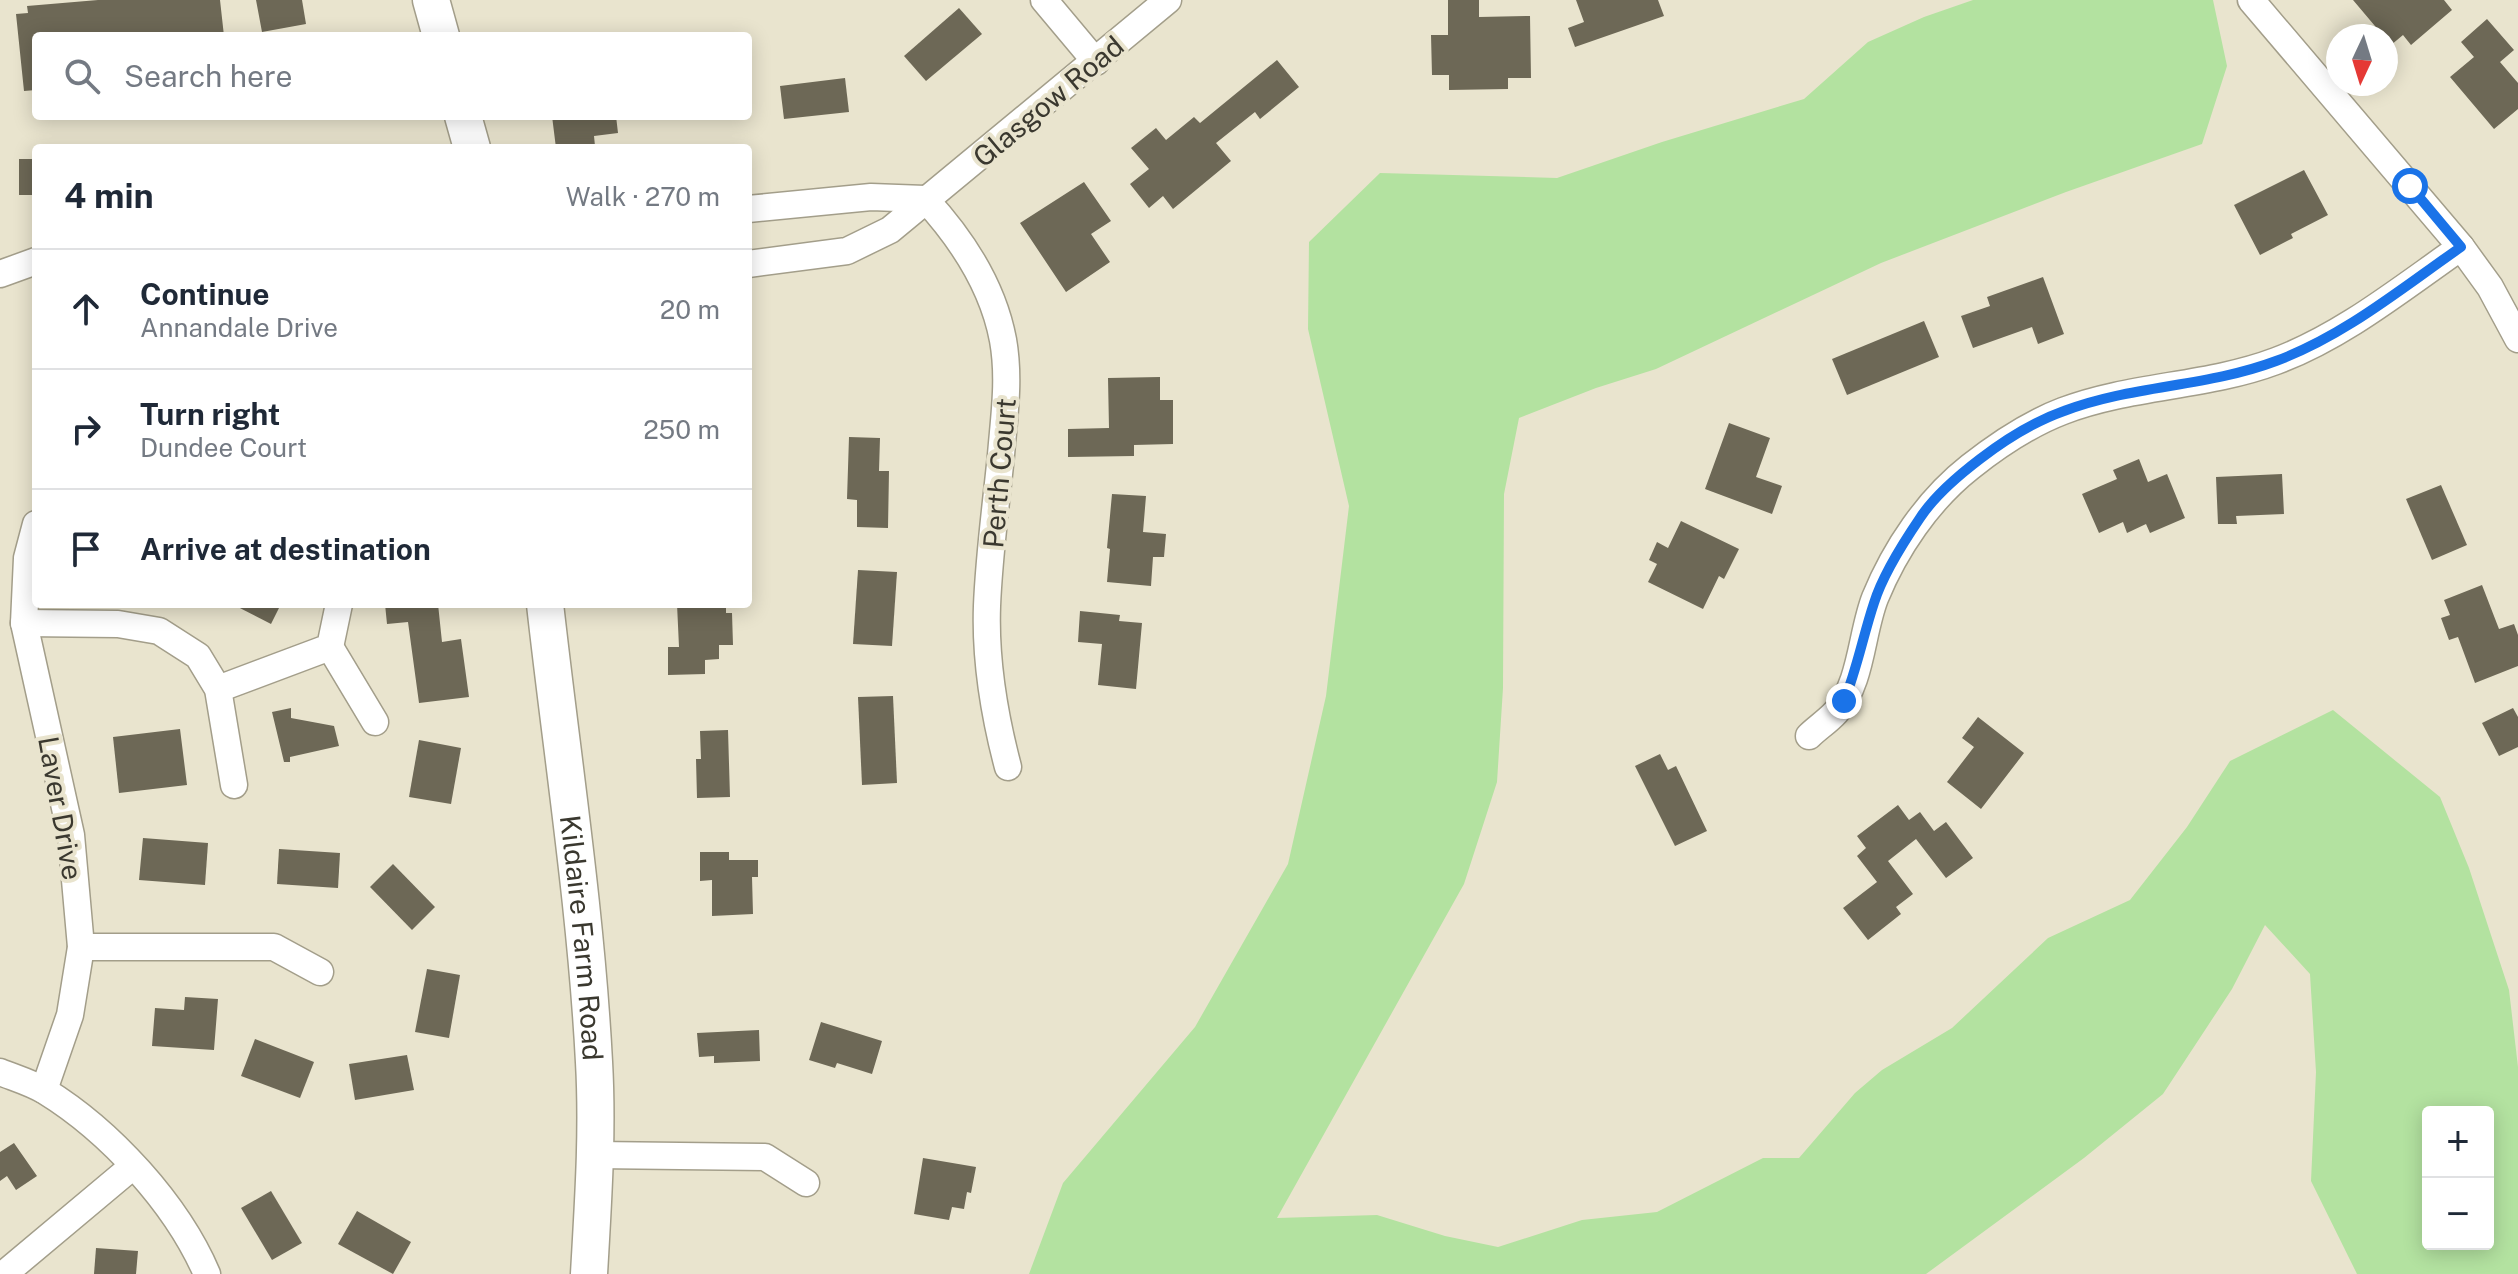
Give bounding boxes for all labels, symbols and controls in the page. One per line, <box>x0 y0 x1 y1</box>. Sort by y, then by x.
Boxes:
north arrow <box>2326 24 2398 96</box>
street label: Glasgow Road <box>966 29 1130 173</box>
search box <box>32 32 752 120</box>
icon: search <box>60 54 104 98</box>
text: Search here <box>124 58 292 94</box>
route start <box>2392 168 2428 204</box>
text: 4 min <box>64 176 154 216</box>
text: Walk · 270 m <box>566 181 720 212</box>
text: Continue <box>140 276 270 312</box>
icon: ahead <box>64 287 108 331</box>
text: 20 m <box>660 294 720 325</box>
text: Annandale Drive <box>140 312 338 343</box>
text: Turn right <box>140 396 280 432</box>
street label: Perth Court <box>976 396 1022 550</box>
icon: right <box>64 407 108 451</box>
text: 250 m <box>643 414 720 445</box>
text: Dundee Court <box>140 432 307 463</box>
icon: arrive <box>64 527 108 571</box>
text: Arrive at destination <box>140 531 431 567</box>
route end <box>1826 683 1862 719</box>
street label: Laver Drive <box>32 734 90 882</box>
street label: Kildaire Farm Road <box>554 813 610 1062</box>
map controls <box>2422 1106 2494 1250</box>
button: + <box>2422 1106 2494 1178</box>
button: − <box>2422 1178 2494 1250</box>

